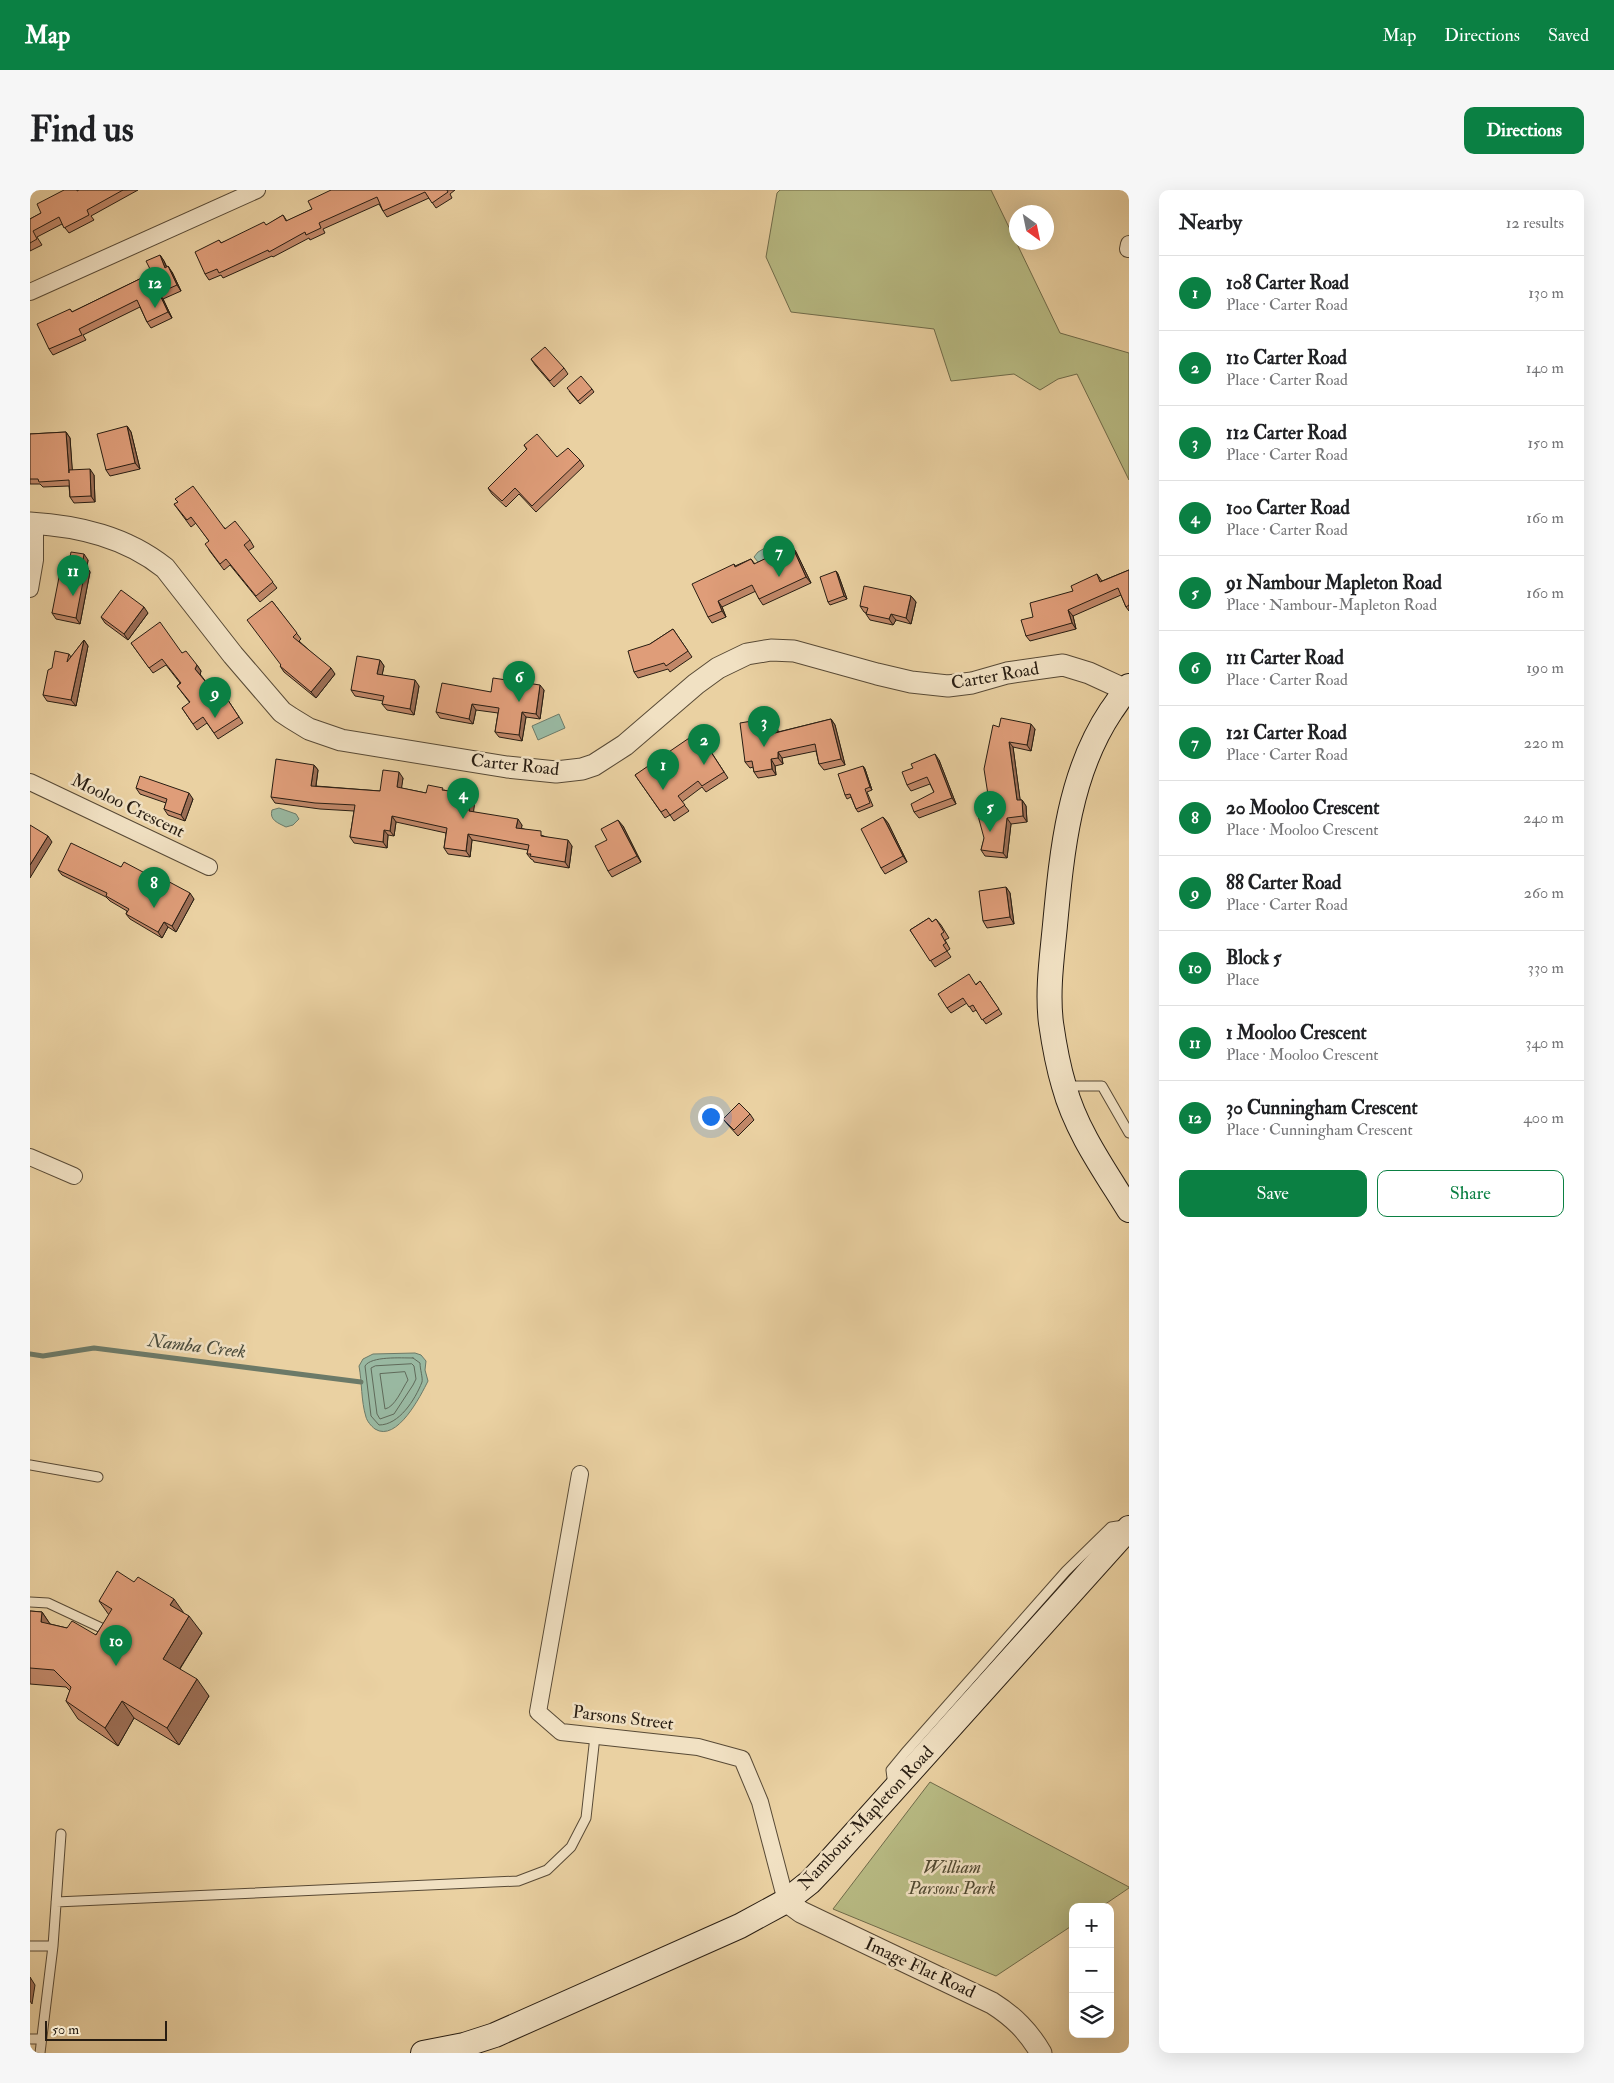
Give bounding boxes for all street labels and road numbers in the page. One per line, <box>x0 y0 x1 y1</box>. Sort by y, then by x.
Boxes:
street label: Carter Road <box>949 657 1041 695</box>
street label: Carter Road <box>470 749 560 781</box>
street label: Mooloo Crescent <box>68 769 189 843</box>
street label: Parsons Street <box>571 1700 675 1736</box>
street label: Nambour-Mapleton Road <box>793 1741 939 1895</box>
street label: Image Flat Road <box>861 1932 979 2004</box>

